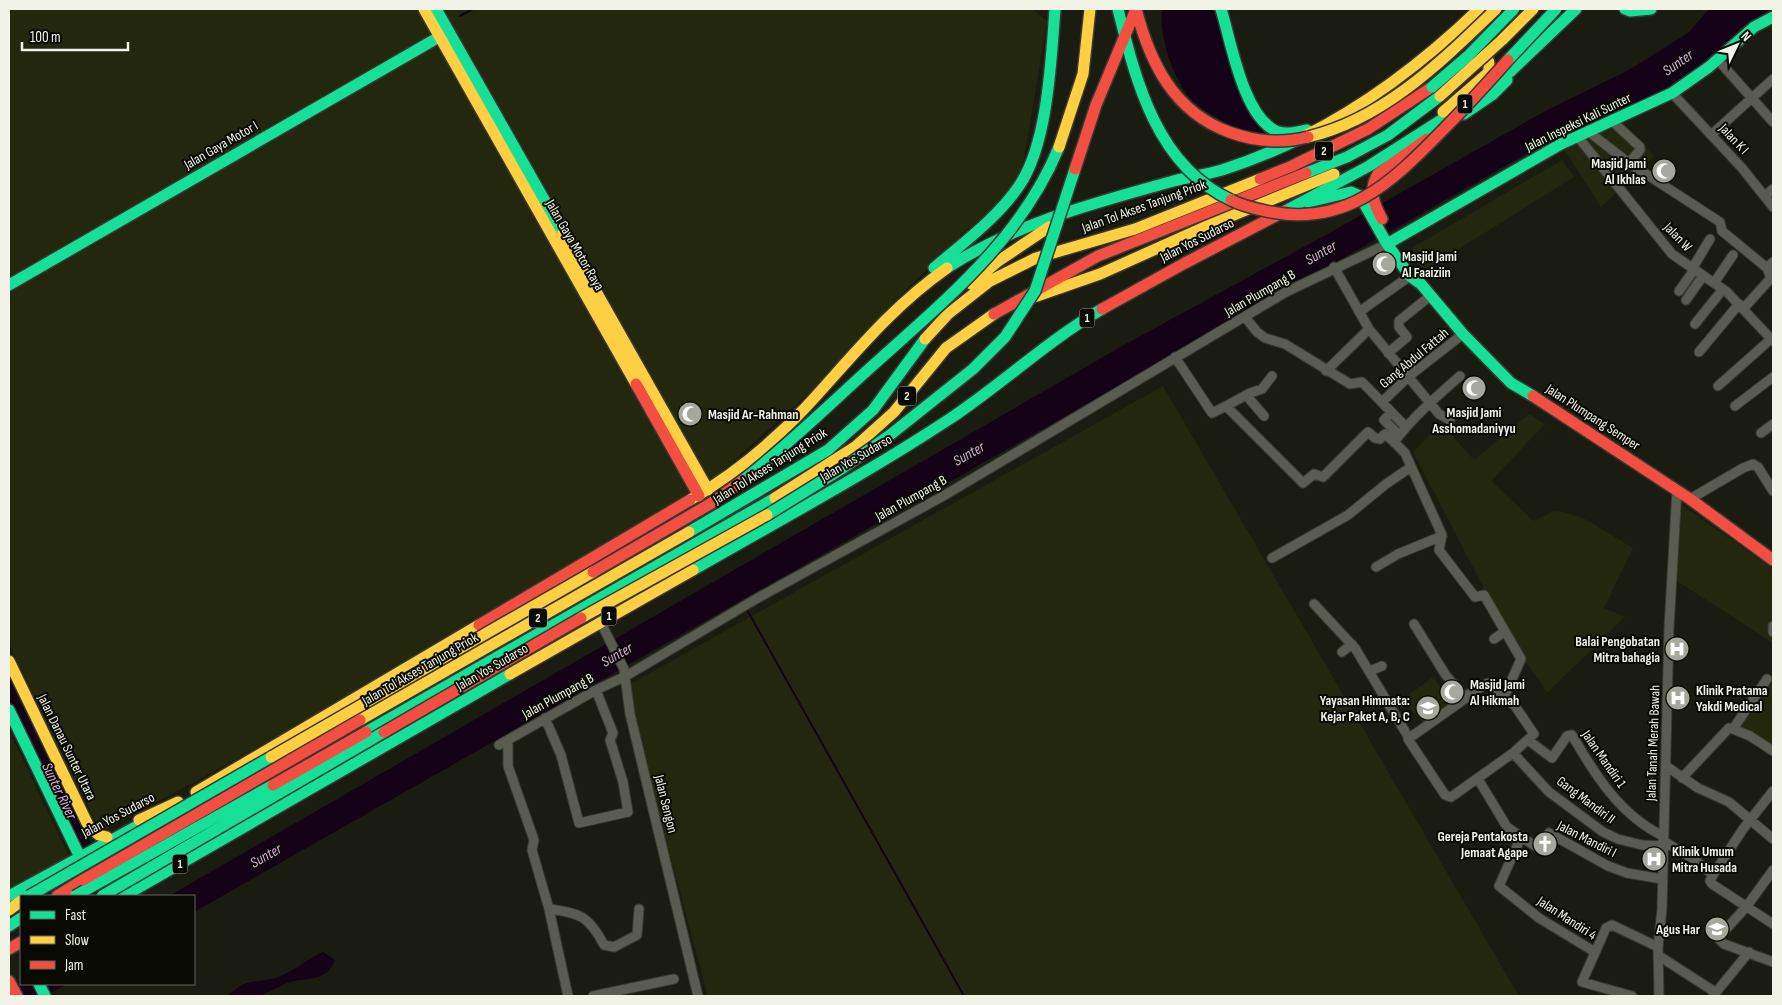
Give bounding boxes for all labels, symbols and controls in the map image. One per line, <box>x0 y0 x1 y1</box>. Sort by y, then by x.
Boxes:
scale bar <box>22 20 129 52</box>
north arrow <box>1712 20 1762 70</box>
text: 100 m <box>30 28 61 47</box>
text: N <box>1737 28 1755 45</box>
water label: Sunter <box>1659 45 1698 80</box>
street label: Jalan Inspeksi Kali Sunter <box>1521 89 1634 155</box>
road number: 1 <box>1458 95 1472 114</box>
street label: Jalan Gaya Motor I <box>180 117 261 174</box>
street label: Jalan K I <box>1715 119 1752 158</box>
road number: 2 <box>1315 142 1333 160</box>
place label: Masjid Jami Al Ikhlas <box>1591 155 1646 188</box>
mosque icon: Masjid Jami Al Ikhlas <box>1651 158 1677 184</box>
street label: Jalan Tol Akses Tanjung Priok <box>1079 175 1209 237</box>
street label: Jalan Gaya Motor Raya <box>542 196 608 293</box>
street label: Jalan Yos Sudarso <box>1156 214 1237 266</box>
street label: Jalan W <box>1660 218 1696 255</box>
water label: Sunter <box>1302 236 1341 270</box>
place label: Masjid Jami Al Faaiziin <box>1401 248 1457 281</box>
mosque icon: Masjid Jami Al Faaiziin <box>1371 251 1397 277</box>
street label: Jalan Plumpang B <box>1221 266 1298 321</box>
road number: 1 <box>1080 308 1094 328</box>
street label: Gang Abdul Fattah <box>1376 324 1452 392</box>
mosque icon: Masjid Jami Asshomadaniyyu <box>1461 375 1487 401</box>
street label: Jalan Plumpang Semper <box>1542 380 1643 454</box>
road number: 2 <box>898 386 916 406</box>
mosque icon: Masjid Ar-Rahman <box>677 401 703 427</box>
place label: Masjid Jami Asshomadaniyyu <box>1431 404 1516 437</box>
place label: Masjid Ar-Rahman <box>708 406 798 423</box>
street label: Jalan Tol Akses Tanjung Priok <box>709 424 831 508</box>
street label: Jalan Yos Sudarso <box>816 430 895 486</box>
water label: Sunter <box>950 437 989 471</box>
street label: Jalan Plumpang B <box>871 471 950 525</box>
road number: 1 <box>602 606 616 626</box>
road number: 2 <box>529 608 547 628</box>
street label: Jalan Tol Akses Tanjung Priok <box>358 629 482 710</box>
place label: Balai Pengobatan Mitra bahagia <box>1575 633 1660 666</box>
hospital icon: Balai Pengobatan Mitra bahagia <box>1664 636 1690 662</box>
water label: Sunter <box>598 638 637 672</box>
street label: Jalan Yos Sudarso <box>452 639 531 695</box>
street label: Jalan Plumpang B <box>518 669 597 723</box>
place label: Masjid Jami Al Hikmah <box>1469 676 1525 709</box>
mosque icon: Masjid Jami Al Hikmah <box>1439 679 1465 705</box>
place label: Klinik Pratama Yakdi Medical <box>1696 682 1768 715</box>
street label: Jalan Tanah Merah Bawah <box>1642 685 1664 802</box>
hospital icon: Klinik Pratama Yakdi Medical <box>1665 685 1691 711</box>
street label: Jalan Danau Sunter Utara <box>34 690 100 803</box>
place label: Yayasan Himmata: Kejar Paket A, B, C <box>1320 692 1410 725</box>
school or university icon: Yayasan Himmata: Kejar Paket A, B, C <box>1415 695 1441 721</box>
street label: Jalan Mandiri 1 <box>1577 726 1630 791</box>
water label: Sunter River <box>37 760 81 823</box>
street label: Jalan Sengon <box>650 772 681 835</box>
street label: Gang Mandiri II <box>1553 773 1619 827</box>
street label: Jalan Yos Sudarso <box>78 789 158 842</box>
street label: Jalan Mandiri I <box>1554 816 1620 861</box>
place label: Gereja Pentakosta Jemaat Agape <box>1437 828 1528 861</box>
church icon: Gereja Pentakosta Jemaat Agape <box>1532 831 1558 857</box>
water label: Sunter <box>247 839 286 873</box>
place label: Klinik Umum Mitra Husada <box>1672 843 1737 876</box>
hospital icon: Klinik Umum Mitra Husada <box>1641 846 1667 872</box>
road number: 1 <box>172 854 188 874</box>
street label: Jalan Mandiri 4 <box>1533 892 1600 944</box>
legend <box>20 895 195 985</box>
text: Fast <box>65 906 87 925</box>
school or university icon: Agus Har <box>1704 916 1730 942</box>
place label: Agus Har <box>1655 921 1701 938</box>
text: Slow <box>65 931 89 950</box>
text: Jam <box>64 956 83 975</box>

